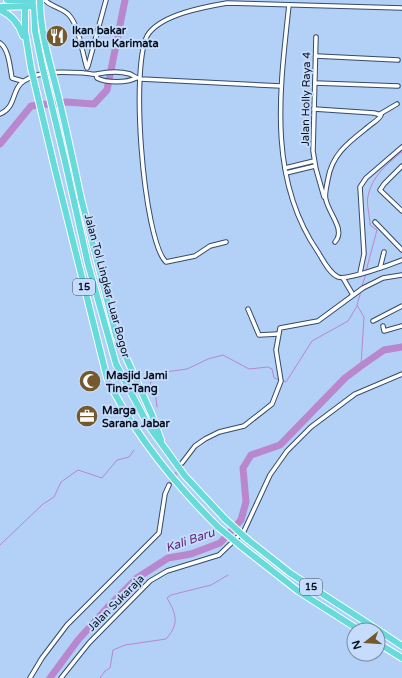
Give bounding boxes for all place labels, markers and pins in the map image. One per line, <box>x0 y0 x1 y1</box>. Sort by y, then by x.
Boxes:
restaurant icon: Ikan bakar bambu Karimata <box>44 23 70 49</box>
place label: Ikan bakar bambu Karimata <box>72 24 159 50</box>
mosque icon: Masjid Jami Tine-Tang <box>77 368 103 394</box>
place label: Masjid Jami Tine-Tang <box>105 369 168 396</box>
office icon: Marga Sarana Jabar <box>74 403 100 429</box>
place label: Marga Sarana Jabar <box>102 404 171 430</box>

